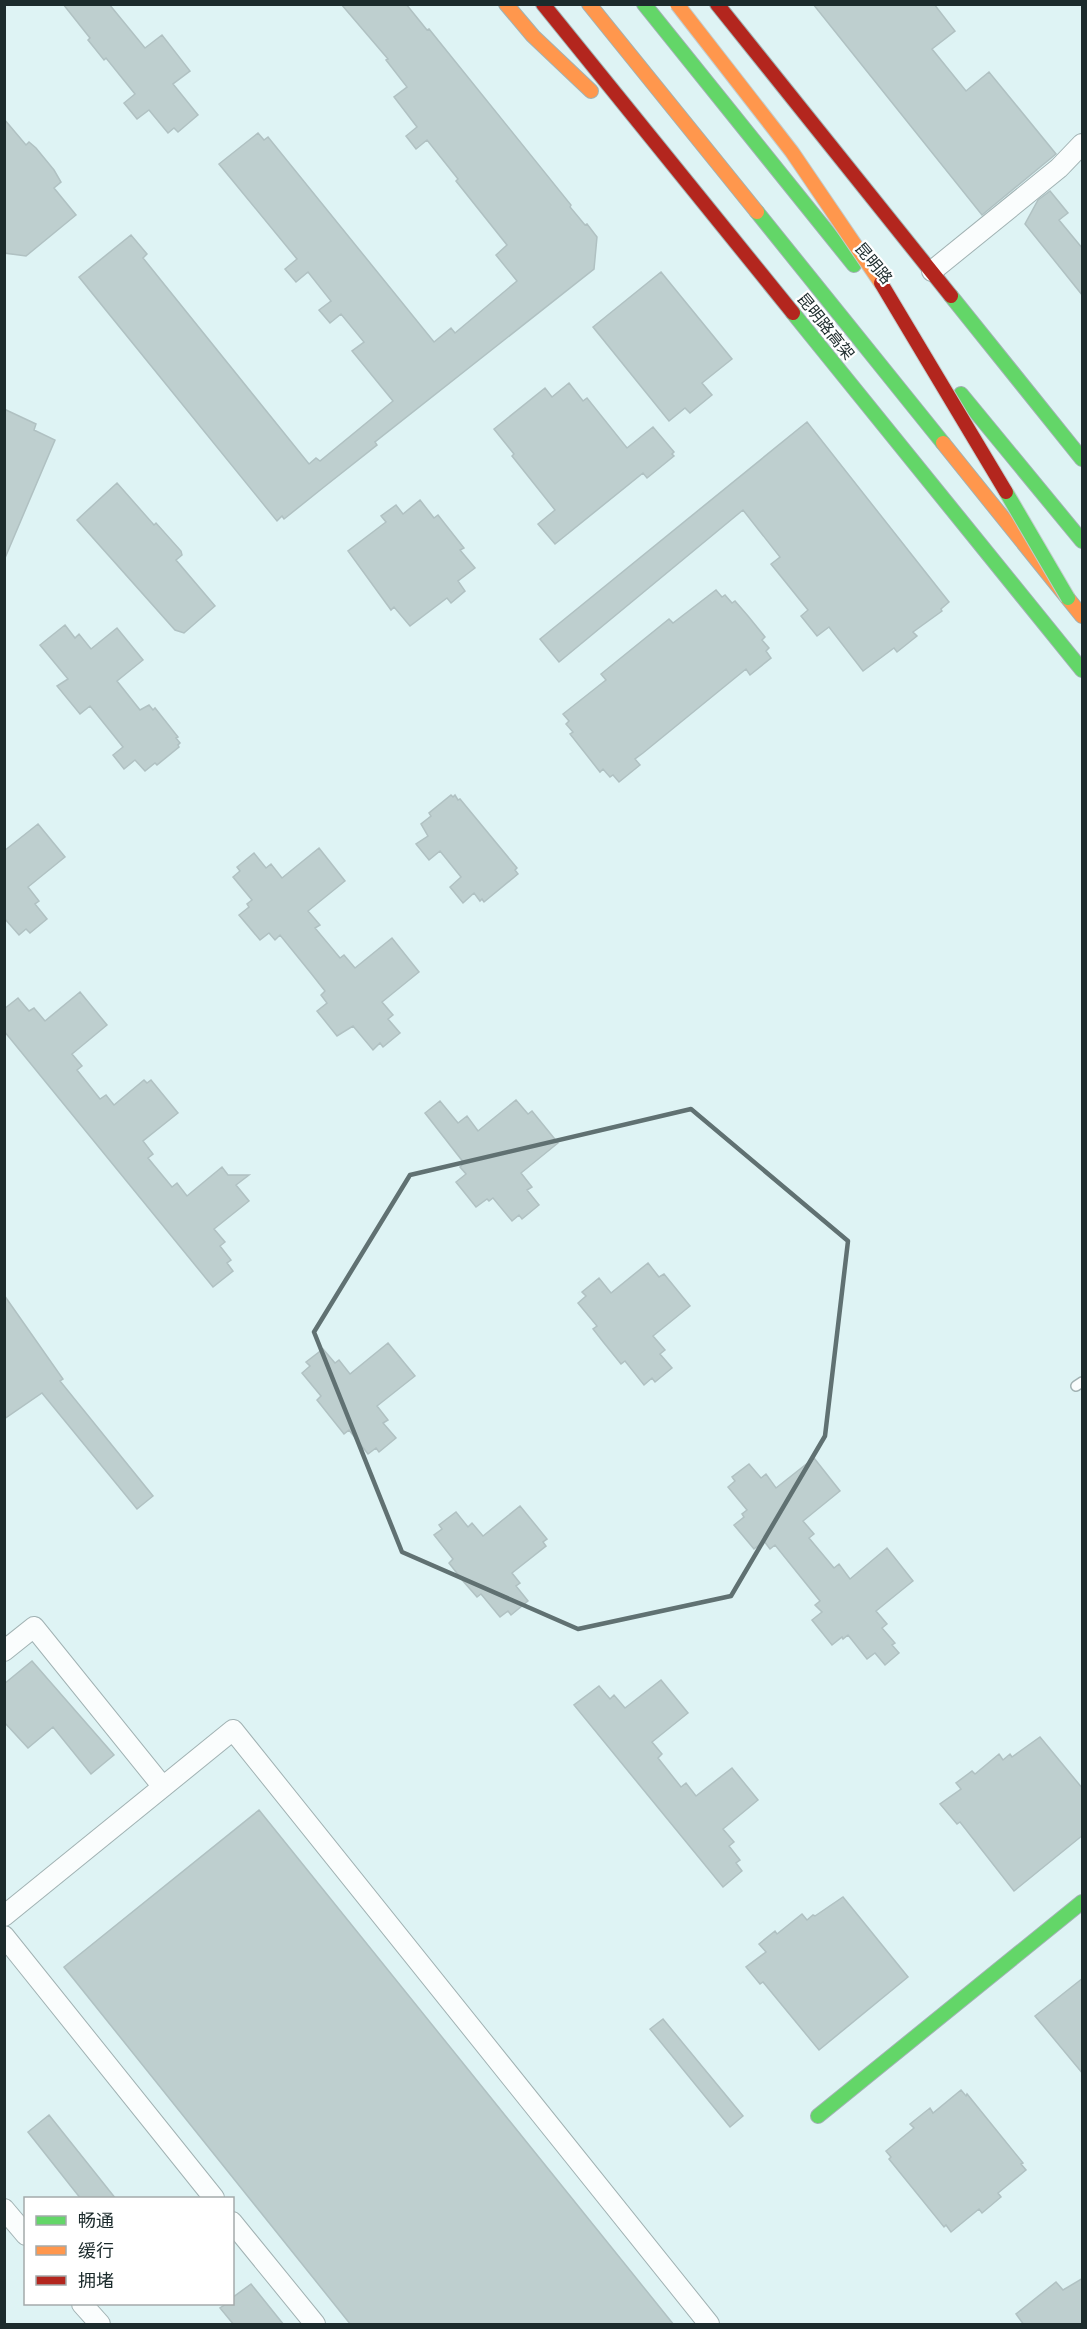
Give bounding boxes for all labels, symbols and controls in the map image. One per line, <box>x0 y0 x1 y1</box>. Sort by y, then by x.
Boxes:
street label: 昆明路 <box>851 239 896 288</box>
street label: 昆明路高架 <box>793 289 858 363</box>
legend <box>24 2197 234 2305</box>
text: 畅通 <box>78 2210 114 2231</box>
text: 缓行 <box>78 2240 114 2261</box>
text: 拥堵 <box>78 2270 114 2291</box>

